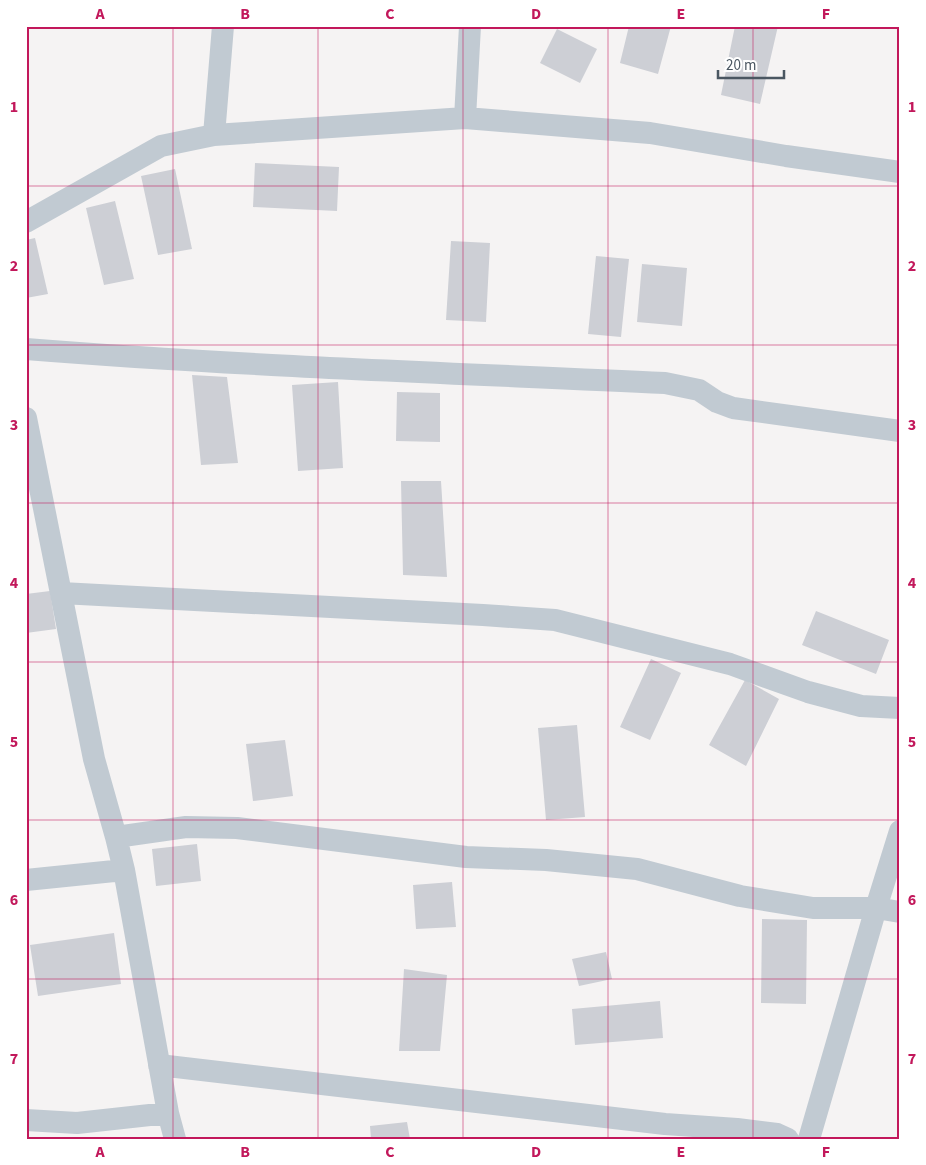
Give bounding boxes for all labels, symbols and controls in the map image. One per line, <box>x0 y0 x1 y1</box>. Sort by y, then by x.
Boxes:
text: A <box>94 3 105 25</box>
text: B <box>240 3 250 25</box>
text: C <box>385 3 395 25</box>
text: D <box>531 3 541 25</box>
text: E <box>677 3 685 25</box>
text: F <box>822 3 830 25</box>
scale bar <box>718 48 785 80</box>
text: 20 m <box>726 55 756 76</box>
text: 1 <box>10 96 18 118</box>
text: 1 <box>908 96 916 118</box>
text: 2 <box>10 255 18 277</box>
text: 2 <box>908 255 916 277</box>
text: 3 <box>10 414 18 436</box>
text: 3 <box>908 414 916 436</box>
text: 4 <box>10 572 19 594</box>
text: 4 <box>908 572 917 594</box>
text: 5 <box>10 731 18 753</box>
text: 5 <box>908 731 916 753</box>
text: 6 <box>10 889 18 911</box>
text: 6 <box>908 889 916 911</box>
text: 7 <box>10 1048 18 1070</box>
text: 7 <box>908 1048 916 1070</box>
text: A <box>94 1141 105 1163</box>
text: B <box>240 1141 250 1163</box>
text: C <box>385 1141 395 1163</box>
text: D <box>531 1141 541 1163</box>
text: E <box>677 1141 685 1163</box>
text: F <box>822 1141 830 1163</box>

